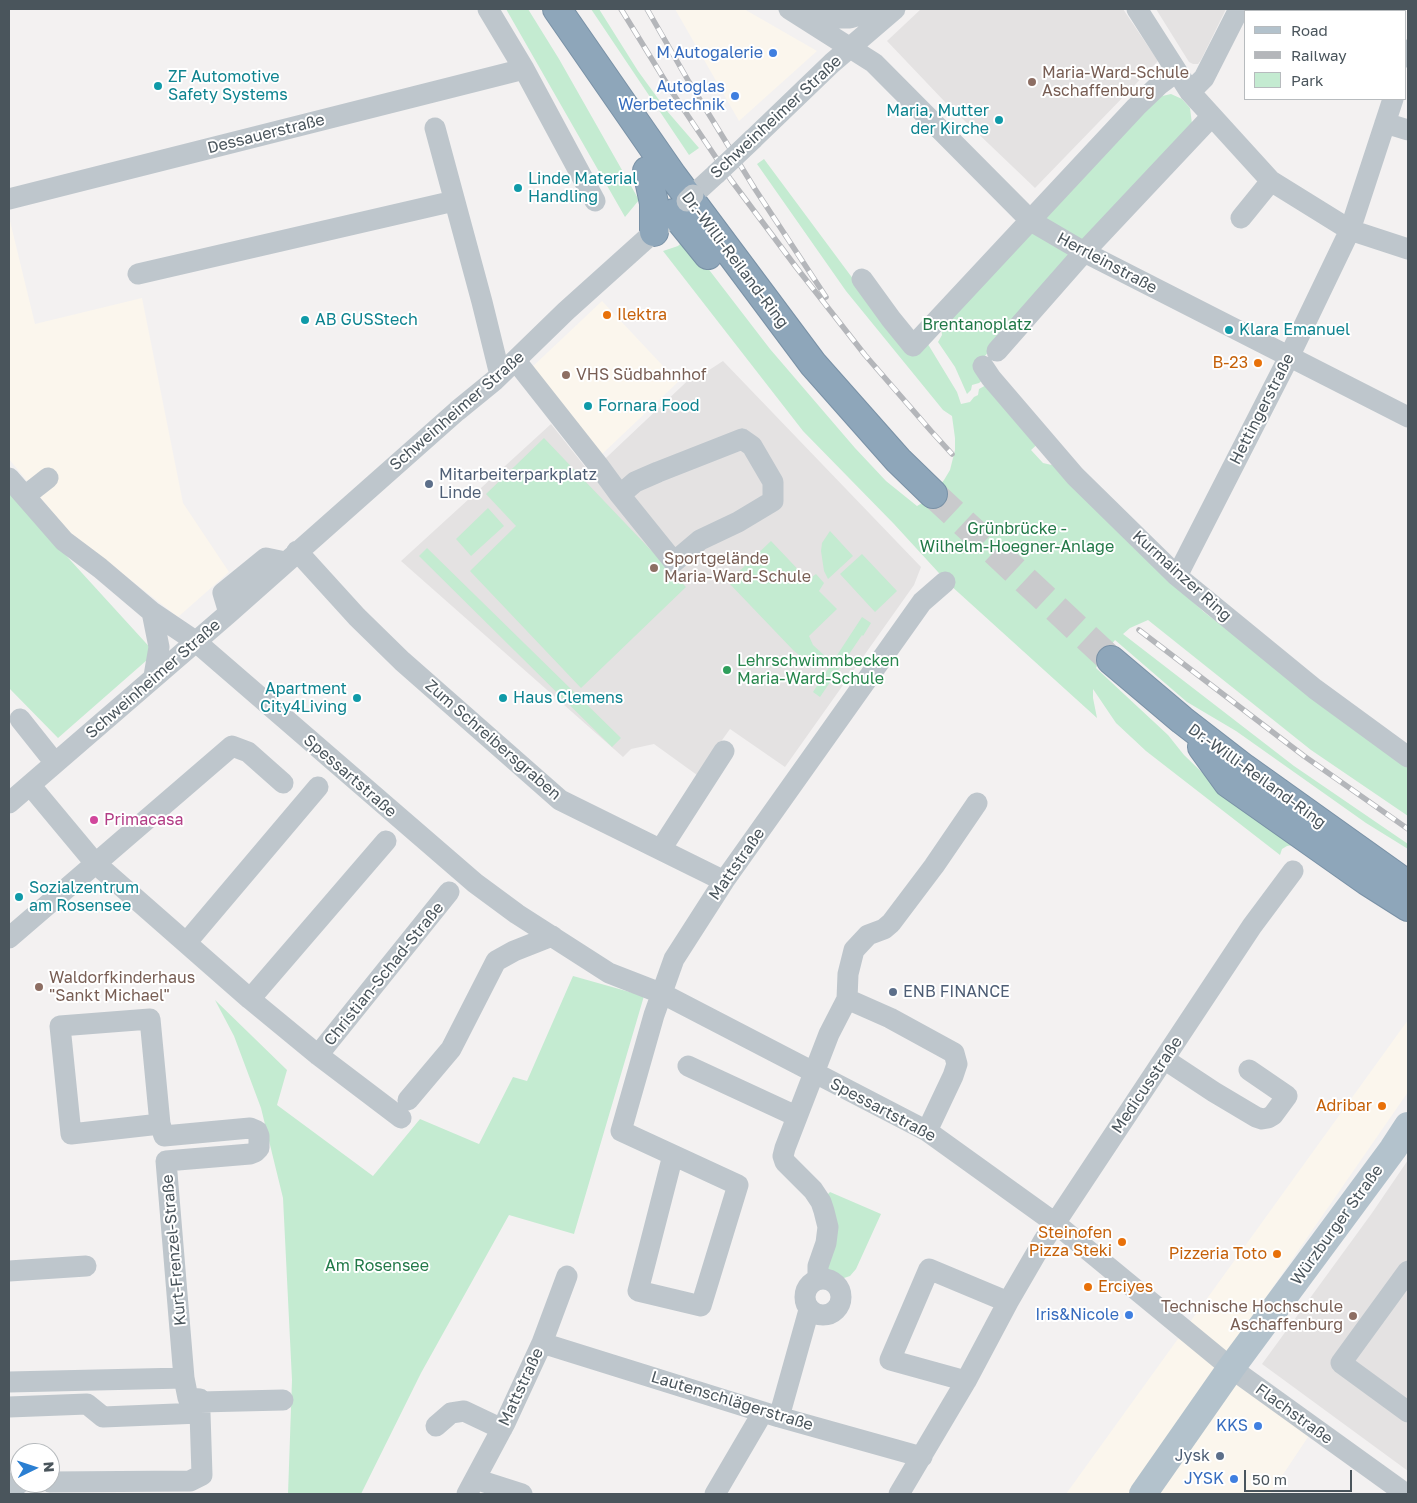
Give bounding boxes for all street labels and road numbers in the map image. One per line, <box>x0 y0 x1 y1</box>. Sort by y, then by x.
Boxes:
street label: Schweinheimer Straße <box>707 51 845 183</box>
street label: Dessauerstraße <box>205 110 327 158</box>
street label: Dr.-Willi-Reiland-Ring <box>677 188 793 332</box>
street label: Herrleinstraße <box>1054 229 1160 297</box>
street label: Schweinheimer Straße <box>386 347 528 475</box>
street label: Hettingerstraße <box>1226 350 1298 468</box>
street label: Kurmainzer Ring <box>1129 527 1235 625</box>
street label: Schweinheimer Straße <box>82 615 224 743</box>
street label: Zum Schreibersgraben <box>421 676 565 804</box>
street label: Dr.-Willi-Reiland-Ring <box>1184 720 1330 832</box>
street label: Spessartstraße <box>300 730 400 822</box>
street label: Mattstraße <box>705 824 769 904</box>
street label: Christian-Schad-Straße <box>320 898 448 1050</box>
street label: Medicusstraße <box>1108 1033 1186 1137</box>
street label: Spessartstraße <box>827 1074 939 1146</box>
street label: Würzburger Straße <box>1287 1161 1387 1289</box>
street label: Kurt-Frenzel-Straße <box>158 1174 190 1326</box>
street label: Mattstraße <box>495 1345 547 1429</box>
street label: Lautenschlägerstraße <box>649 1367 815 1435</box>
street label: Flachstraße <box>1252 1380 1336 1448</box>

